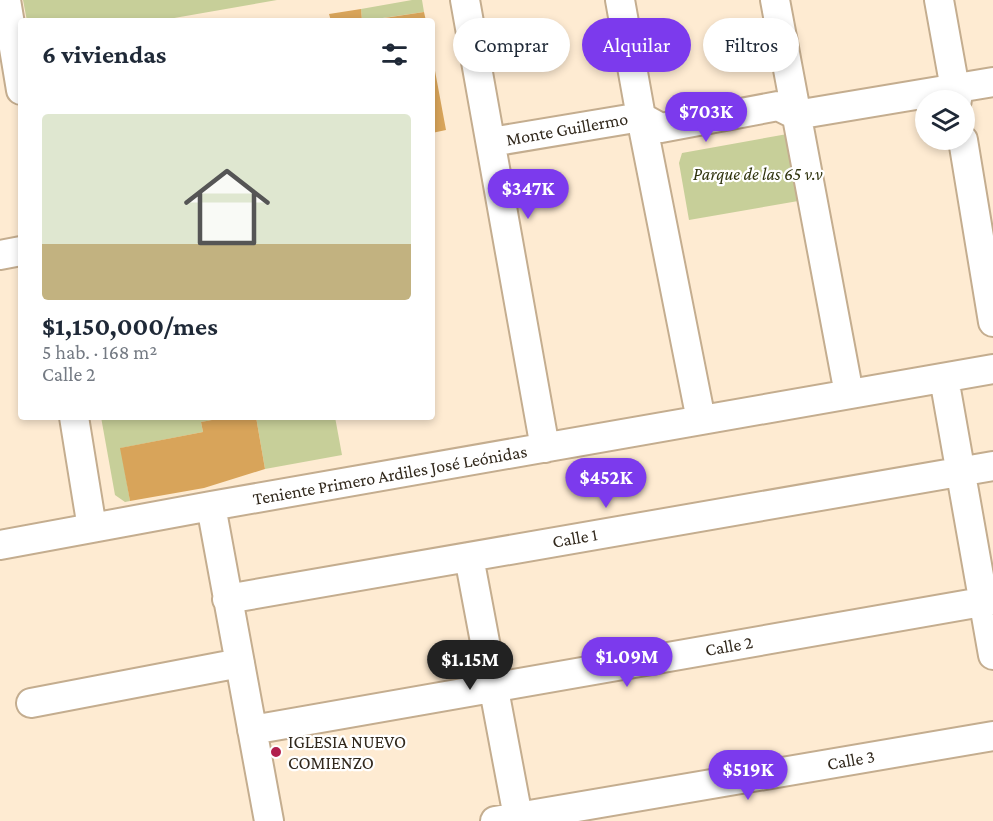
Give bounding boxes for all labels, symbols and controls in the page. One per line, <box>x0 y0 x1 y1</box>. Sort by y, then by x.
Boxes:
chip: Comprar <box>453 18 570 72</box>
chip: Alquilar <box>582 18 691 72</box>
chip: Filtros <box>703 18 799 72</box>
icon: filters <box>378 38 411 71</box>
text: 6 viviendas <box>42 40 166 69</box>
map controls <box>915 90 975 150</box>
button: layers <box>915 90 975 150</box>
pin: $703K <box>664 92 748 143</box>
text: $703K <box>679 100 733 122</box>
street label: Monte Guillermo <box>504 108 630 150</box>
icon: home <box>173 153 281 261</box>
park label: Parque de las 65 v.v <box>693 164 823 184</box>
pin: $347K <box>486 169 570 220</box>
text: $347K <box>502 177 554 199</box>
text: $1,150,000/mes <box>42 312 218 341</box>
text: 5 hab. · 168 m² <box>42 341 157 363</box>
text: Calle 2 <box>42 363 96 385</box>
street label: Teniente Primero Ardiles José Leónidas <box>251 441 529 509</box>
pin: $452K <box>564 458 648 509</box>
text: $452K <box>579 466 633 488</box>
street label: Calle 1 <box>551 524 599 552</box>
street label: Calle 2 <box>704 632 754 660</box>
pin: $1.09M <box>578 637 676 688</box>
pin: $1.15M <box>421 640 519 691</box>
text: $1.09M <box>595 645 659 667</box>
text: $1.15M <box>441 648 499 670</box>
place label: IGLESIA NUEVO COMIENZO <box>288 732 406 773</box>
marker: IGLESIA NUEVO COMIENZO <box>269 745 283 759</box>
street label: Calle 3 <box>826 746 876 774</box>
pin: $519K <box>706 750 790 801</box>
text: $519K <box>723 758 773 780</box>

